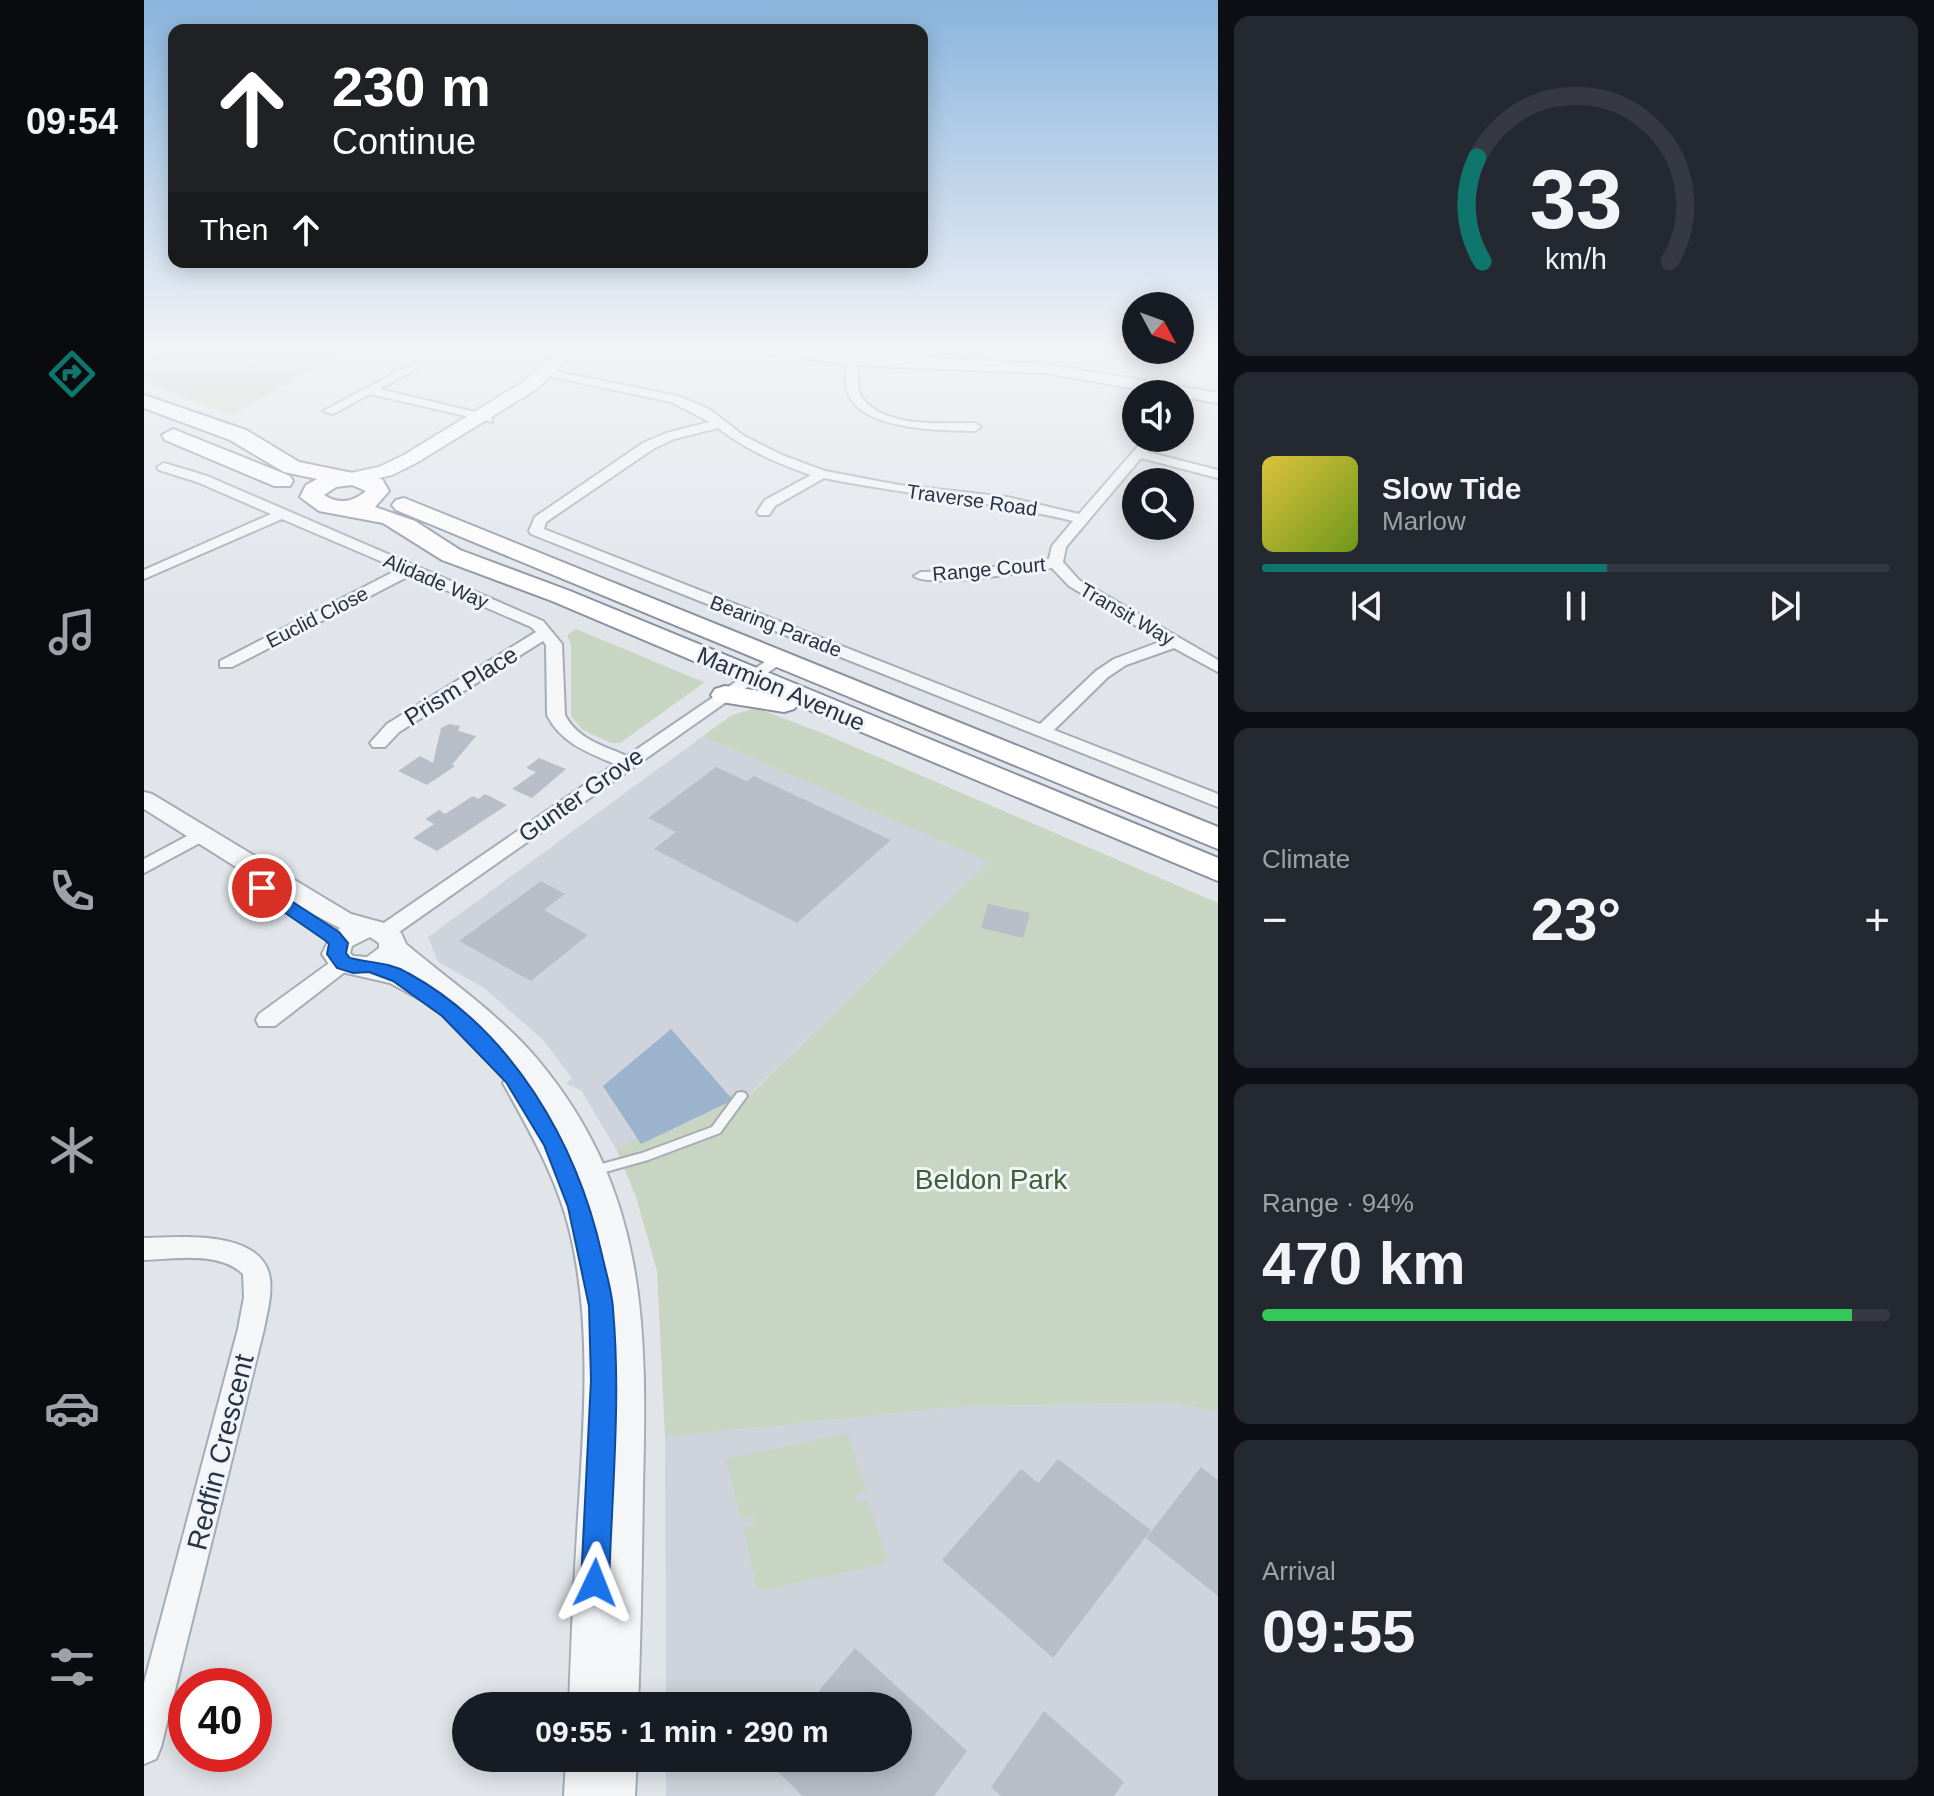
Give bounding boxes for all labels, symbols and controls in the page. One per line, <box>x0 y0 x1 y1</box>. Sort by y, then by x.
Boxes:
text: 230 m <box>332 55 491 118</box>
icon: ahead <box>200 56 304 160</box>
text: 09:54 <box>26 101 118 142</box>
text: Continue <box>332 121 476 162</box>
text: 33 <box>1530 153 1622 246</box>
icon: ahead <box>284 208 328 252</box>
text: Then <box>200 213 268 246</box>
text: km/h <box>1545 243 1607 275</box>
north arrow <box>1122 292 1194 364</box>
map controls <box>1122 292 1194 540</box>
icon: directions <box>44 346 100 402</box>
button: sound <box>1122 380 1194 452</box>
button: search <box>1122 468 1194 540</box>
text: Slow Tide <box>1382 472 1521 505</box>
street label: Traverse Road <box>905 480 1039 520</box>
text: Marlow <box>1382 506 1466 536</box>
street label: Alidade Way <box>380 549 492 613</box>
street label: Range Court <box>932 553 1047 585</box>
street label: Transit Way <box>1076 578 1178 650</box>
street label: Euclid Close <box>262 582 372 652</box>
icon: previous <box>1345 584 1389 628</box>
icon: pause <box>1554 584 1598 628</box>
icon: next <box>1763 584 1807 628</box>
street label: Bearing Parade <box>707 591 845 661</box>
icon: music <box>44 604 100 660</box>
street label: Prism Place <box>399 640 522 731</box>
street label: Marmion Avenue <box>693 641 869 736</box>
street label: Gunter Grove <box>513 742 648 847</box>
text: Climate <box>1262 844 1350 874</box>
pin <box>228 854 296 922</box>
icon: phone <box>44 863 100 919</box>
icon: arrive <box>240 866 284 910</box>
text: 23° <box>1531 886 1621 953</box>
text: − <box>1262 895 1288 944</box>
text: + <box>1864 895 1890 944</box>
icon: climate <box>44 1122 100 1178</box>
park label: Beldon Park <box>915 1164 1068 1195</box>
text: Range · 94% <box>1262 1188 1414 1218</box>
text: 470 km <box>1262 1230 1466 1297</box>
street label: Redfin Crescent <box>181 1351 260 1553</box>
icon: car <box>44 1380 100 1436</box>
position arrow <box>553 1541 637 1625</box>
text: Arrival <box>1262 1556 1336 1586</box>
text: 09:55 <box>1262 1598 1415 1665</box>
icon: filters <box>44 1639 100 1695</box>
speed limit sign: 40 <box>168 1668 272 1772</box>
text: 09:55 · 1 min · 290 m <box>535 1715 829 1748</box>

